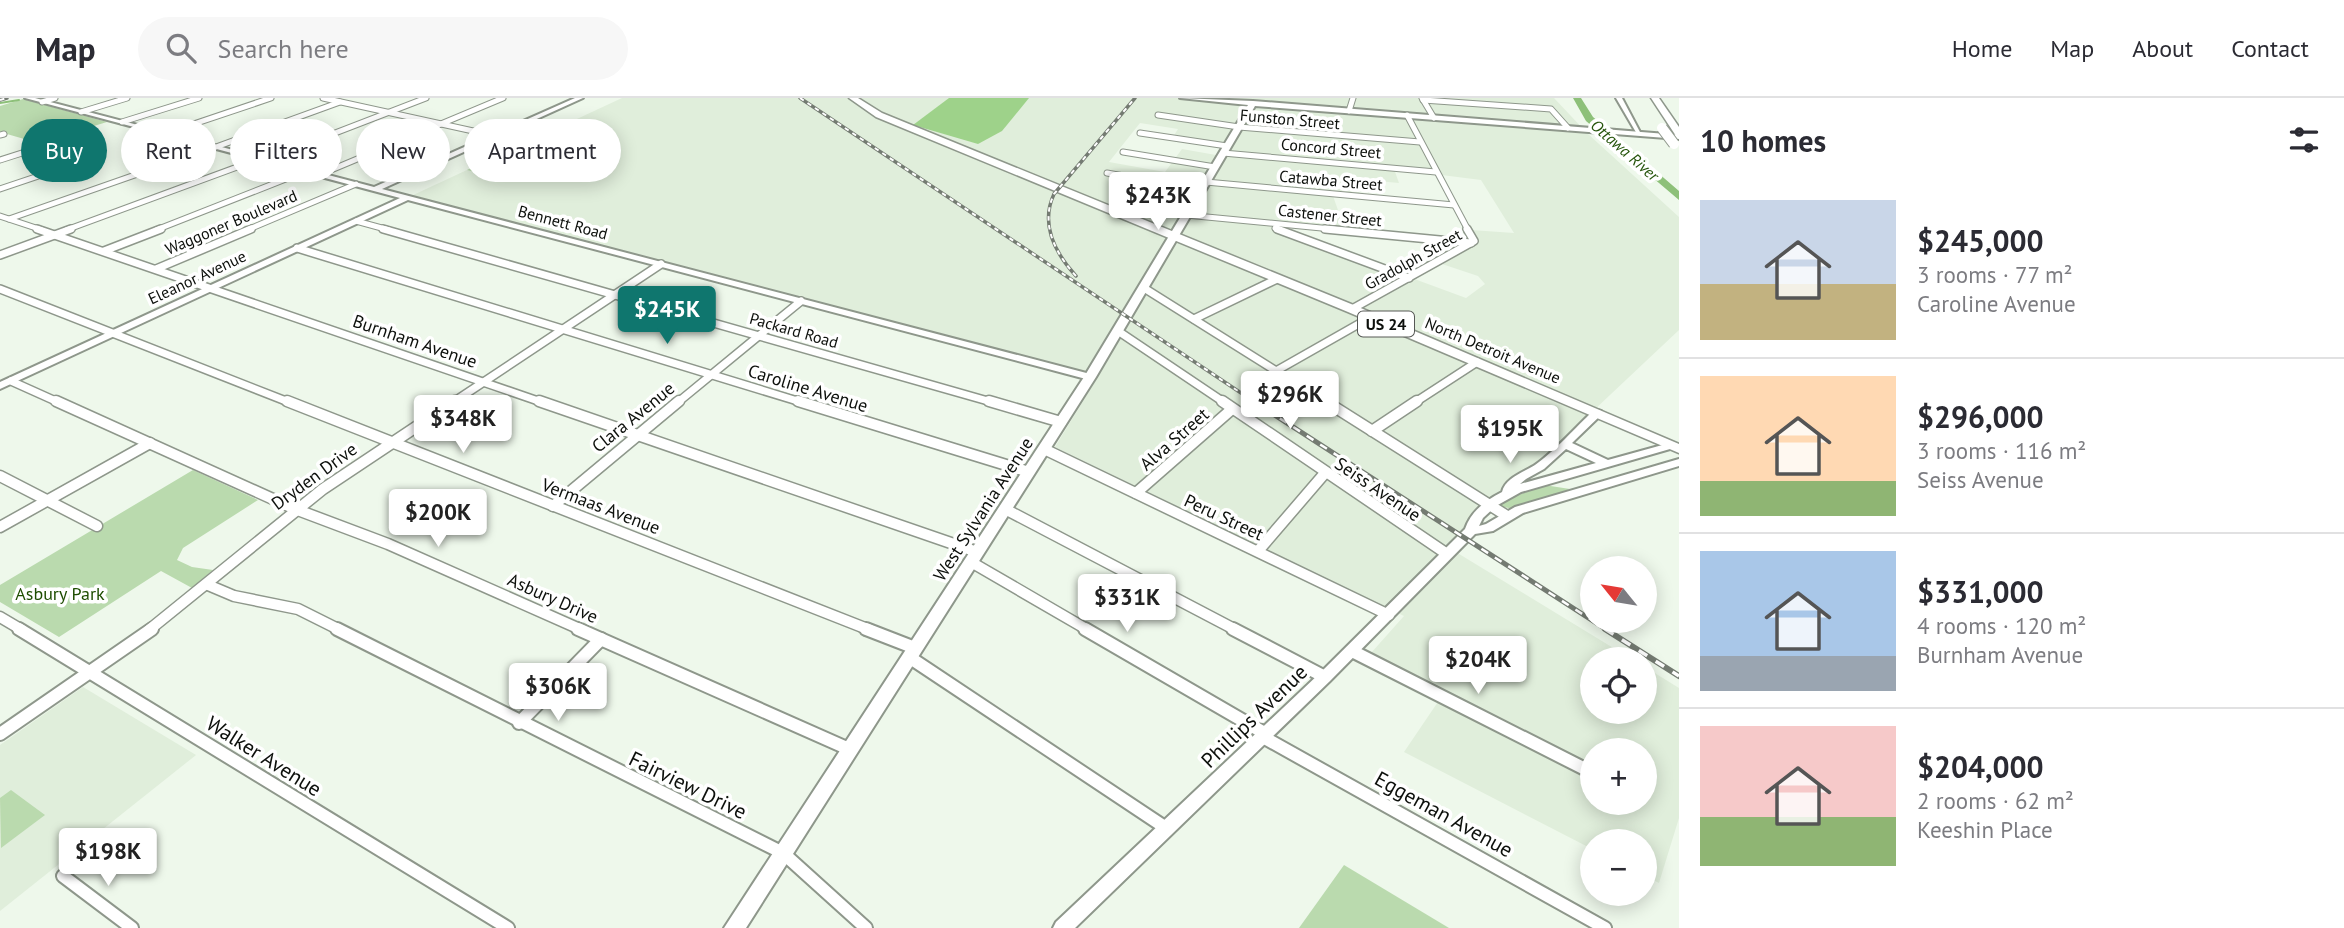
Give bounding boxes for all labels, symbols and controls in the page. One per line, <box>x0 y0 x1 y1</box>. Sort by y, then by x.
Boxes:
search box <box>138 17 628 80</box>
text: Map <box>35 27 96 70</box>
icon: search <box>162 29 200 67</box>
text: Search here <box>218 32 349 65</box>
text: Home <box>1952 33 2012 64</box>
text: Map <box>2050 33 2094 64</box>
text: About <box>2132 33 2193 64</box>
text: Contact <box>2231 33 2309 64</box>
street label: Funston Street <box>1239 105 1341 133</box>
water label: Ottawa River <box>1587 115 1664 186</box>
chip: Buy <box>21 119 107 182</box>
chip: Rent <box>121 119 216 182</box>
chip: Filters <box>230 119 342 182</box>
chip: New <box>356 119 450 182</box>
chip: Apartment <box>464 119 621 182</box>
text: 10 homes <box>1700 121 1826 160</box>
icon: filters <box>2285 121 2323 159</box>
street label: Concord Street <box>1280 134 1383 162</box>
street label: Catawba Street <box>1279 166 1384 195</box>
pin: $243K <box>1109 172 1207 232</box>
text: $243K <box>1125 180 1191 209</box>
street label: Waggoner Boulevard <box>162 185 300 259</box>
street label: Bennett Road <box>516 200 610 244</box>
street label: Castener Street <box>1277 200 1384 230</box>
text: $245,000 <box>1917 221 2044 260</box>
street label: Gradolph Street <box>1361 224 1465 294</box>
icon: home <box>1756 228 1840 312</box>
street label: Eleanor Avenue <box>145 246 249 308</box>
text: 3 rooms · 77 m² <box>1917 260 2073 289</box>
pin: $245K <box>618 286 716 346</box>
text: Caroline Avenue <box>1917 289 2076 318</box>
text: $245K <box>634 294 700 323</box>
street label: Packard Road <box>747 308 841 352</box>
street label: Burnham Avenue <box>350 309 480 373</box>
road number: US 24 <box>1358 312 1414 336</box>
street label: North Detroit Avenue <box>1422 312 1564 388</box>
street label: Caroline Avenue <box>745 359 871 417</box>
pin: $296K <box>1241 372 1339 431</box>
street label: Clara Avenue <box>587 377 679 457</box>
text: $296K <box>1257 379 1323 408</box>
pin: $348K <box>414 396 512 455</box>
text: $296,000 <box>1917 397 2044 436</box>
text: $348K <box>430 403 496 432</box>
street label: Alva Street <box>1135 403 1213 475</box>
icon: home <box>1756 404 1840 488</box>
pin: $195K <box>1461 406 1559 465</box>
text: $195K <box>1477 413 1543 442</box>
street label: West Sylvania Avenue <box>928 433 1038 585</box>
text: 3 rooms · 116 m² <box>1917 436 2086 465</box>
street label: Dryden Drive <box>267 437 361 515</box>
street label: Seiss Avenue <box>1330 452 1426 526</box>
text: Seiss Avenue <box>1917 465 2044 494</box>
street label: Vermaas Avenue <box>538 473 663 539</box>
street label: Peru Street <box>1181 489 1267 545</box>
pin: $200K <box>389 490 487 549</box>
text: $200K <box>405 497 471 526</box>
north arrow <box>1580 556 1657 634</box>
map controls <box>1580 556 1657 906</box>
street label: Asbury Drive <box>504 568 602 628</box>
text: $331,000 <box>1917 572 2044 611</box>
pin: $331K <box>1078 574 1176 634</box>
icon: home <box>1756 579 1840 663</box>
park label: Asbury Park <box>15 582 105 605</box>
text: $331K <box>1094 582 1160 611</box>
text: 4 rooms · 120 m² <box>1917 611 2086 640</box>
pin: $204K <box>1429 636 1527 696</box>
text: Burnham Avenue <box>1917 640 2083 669</box>
text: $204K <box>1445 644 1511 673</box>
button: locate <box>1580 647 1657 724</box>
street label: Phillips Avenue <box>1195 659 1313 773</box>
pin: $306K <box>509 664 607 723</box>
text: $306K <box>525 671 591 700</box>
street label: Walker Avenue <box>201 710 327 802</box>
button: + <box>1580 738 1657 815</box>
street label: Fairview Drive <box>625 745 751 825</box>
text: $204,000 <box>1917 747 2044 786</box>
icon: home <box>1756 754 1840 838</box>
street label: Eggeman Avenue <box>1370 765 1518 863</box>
text: 2 rooms · 62 m² <box>1917 786 2074 815</box>
text: Keeshin Place <box>1917 815 2053 844</box>
pin: $198K <box>59 828 157 888</box>
button: − <box>1580 829 1657 906</box>
text: $198K <box>75 836 141 865</box>

